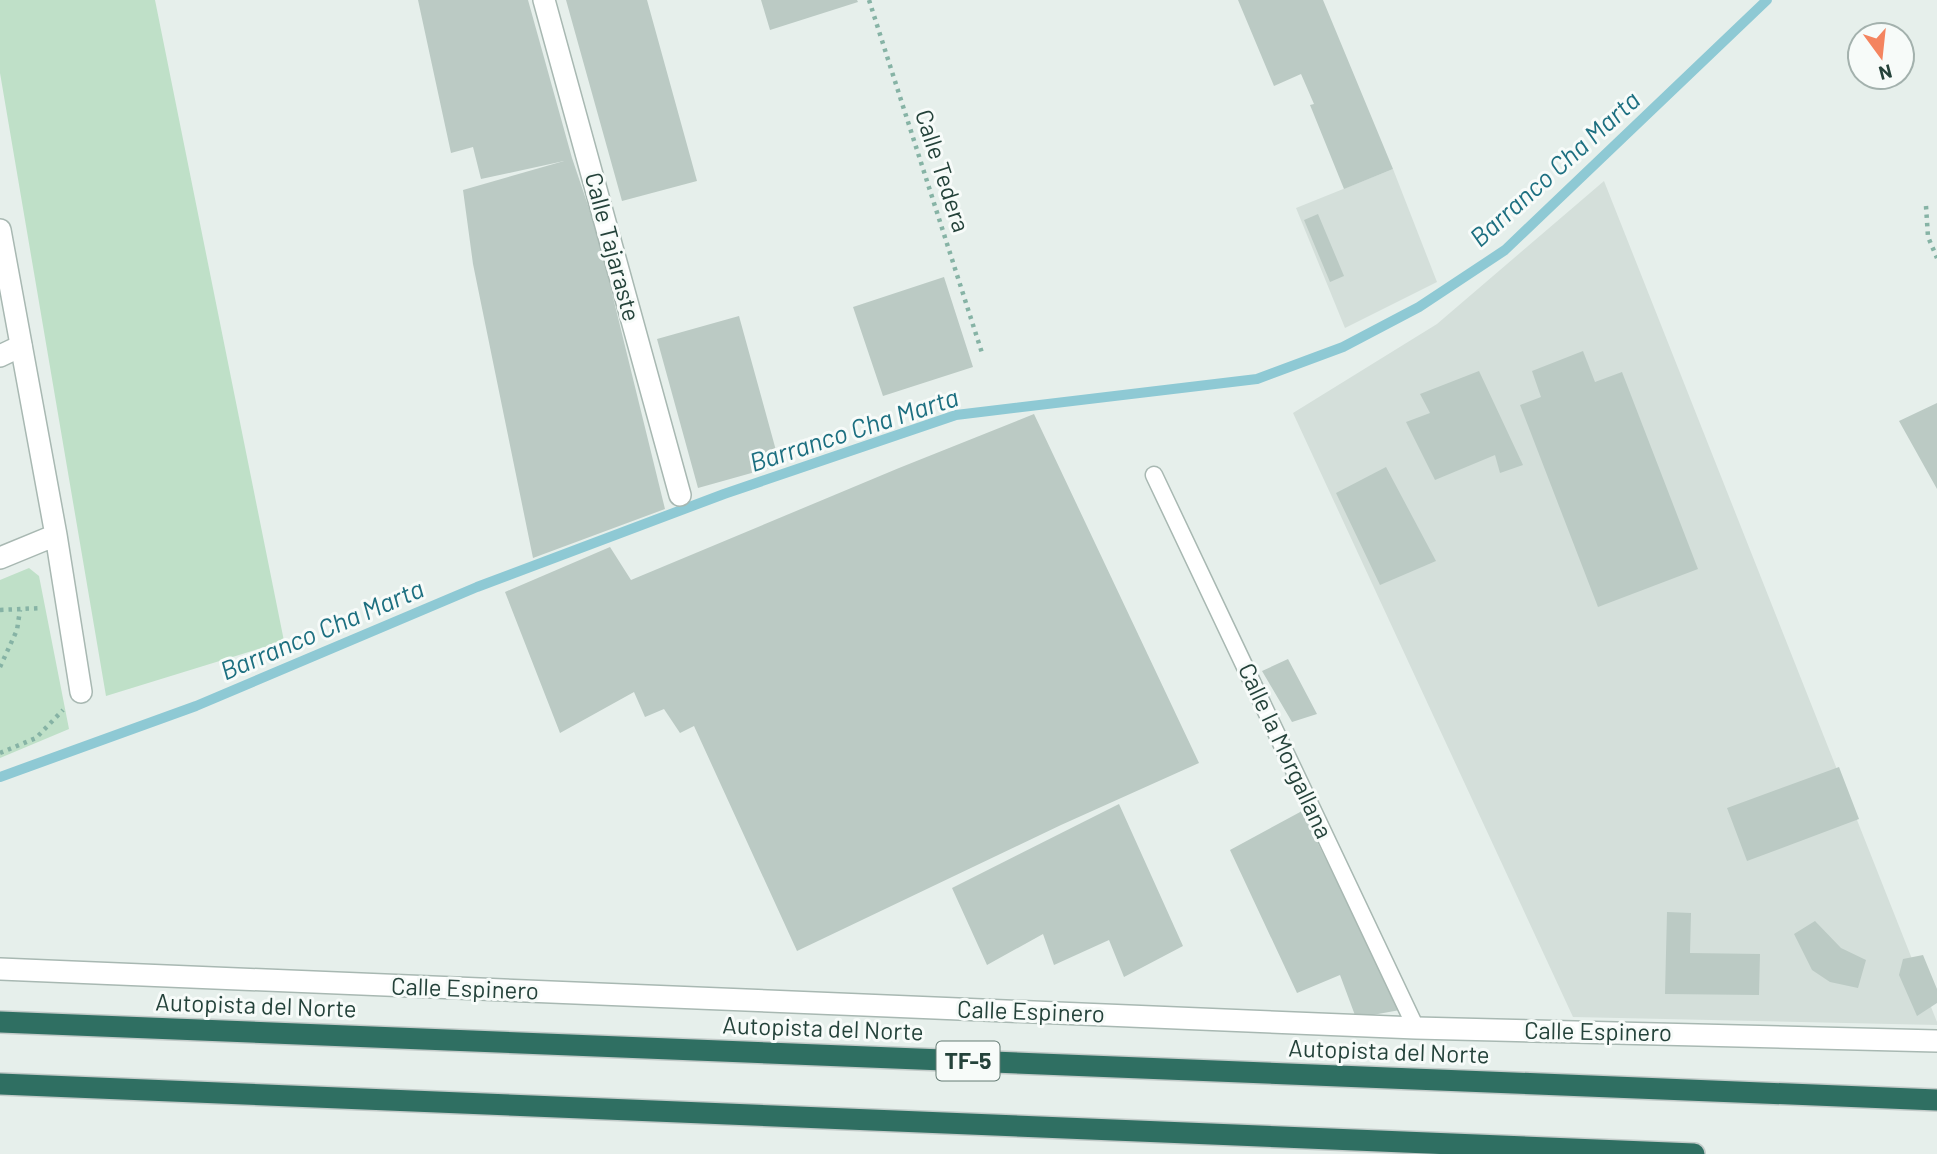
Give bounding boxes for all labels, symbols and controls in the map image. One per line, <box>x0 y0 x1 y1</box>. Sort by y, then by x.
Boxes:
north arrow <box>1846 21 1916 91</box>
text: N <box>1876 60 1895 86</box>
water label: Barranco Cha Marta <box>1463 83 1645 252</box>
street label: Calle Tedera <box>910 106 977 235</box>
street label: Calle Tajaraste <box>580 169 647 324</box>
water label: Barranco Cha Marta <box>745 380 962 477</box>
water label: Barranco Cha Marta <box>215 572 428 685</box>
street label: Calle la Morgallana <box>1233 658 1340 843</box>
street label: Calle Espinero <box>391 970 540 1005</box>
street label: Autopista del Norte <box>155 986 357 1023</box>
street label: Calle Espinero <box>957 993 1106 1028</box>
street label: Autopista del Norte <box>722 1009 924 1046</box>
street label: Calle Espinero <box>1524 1015 1672 1046</box>
street label: Autopista del Norte <box>1288 1032 1490 1069</box>
road number: TF-5 <box>936 1042 1000 1080</box>

